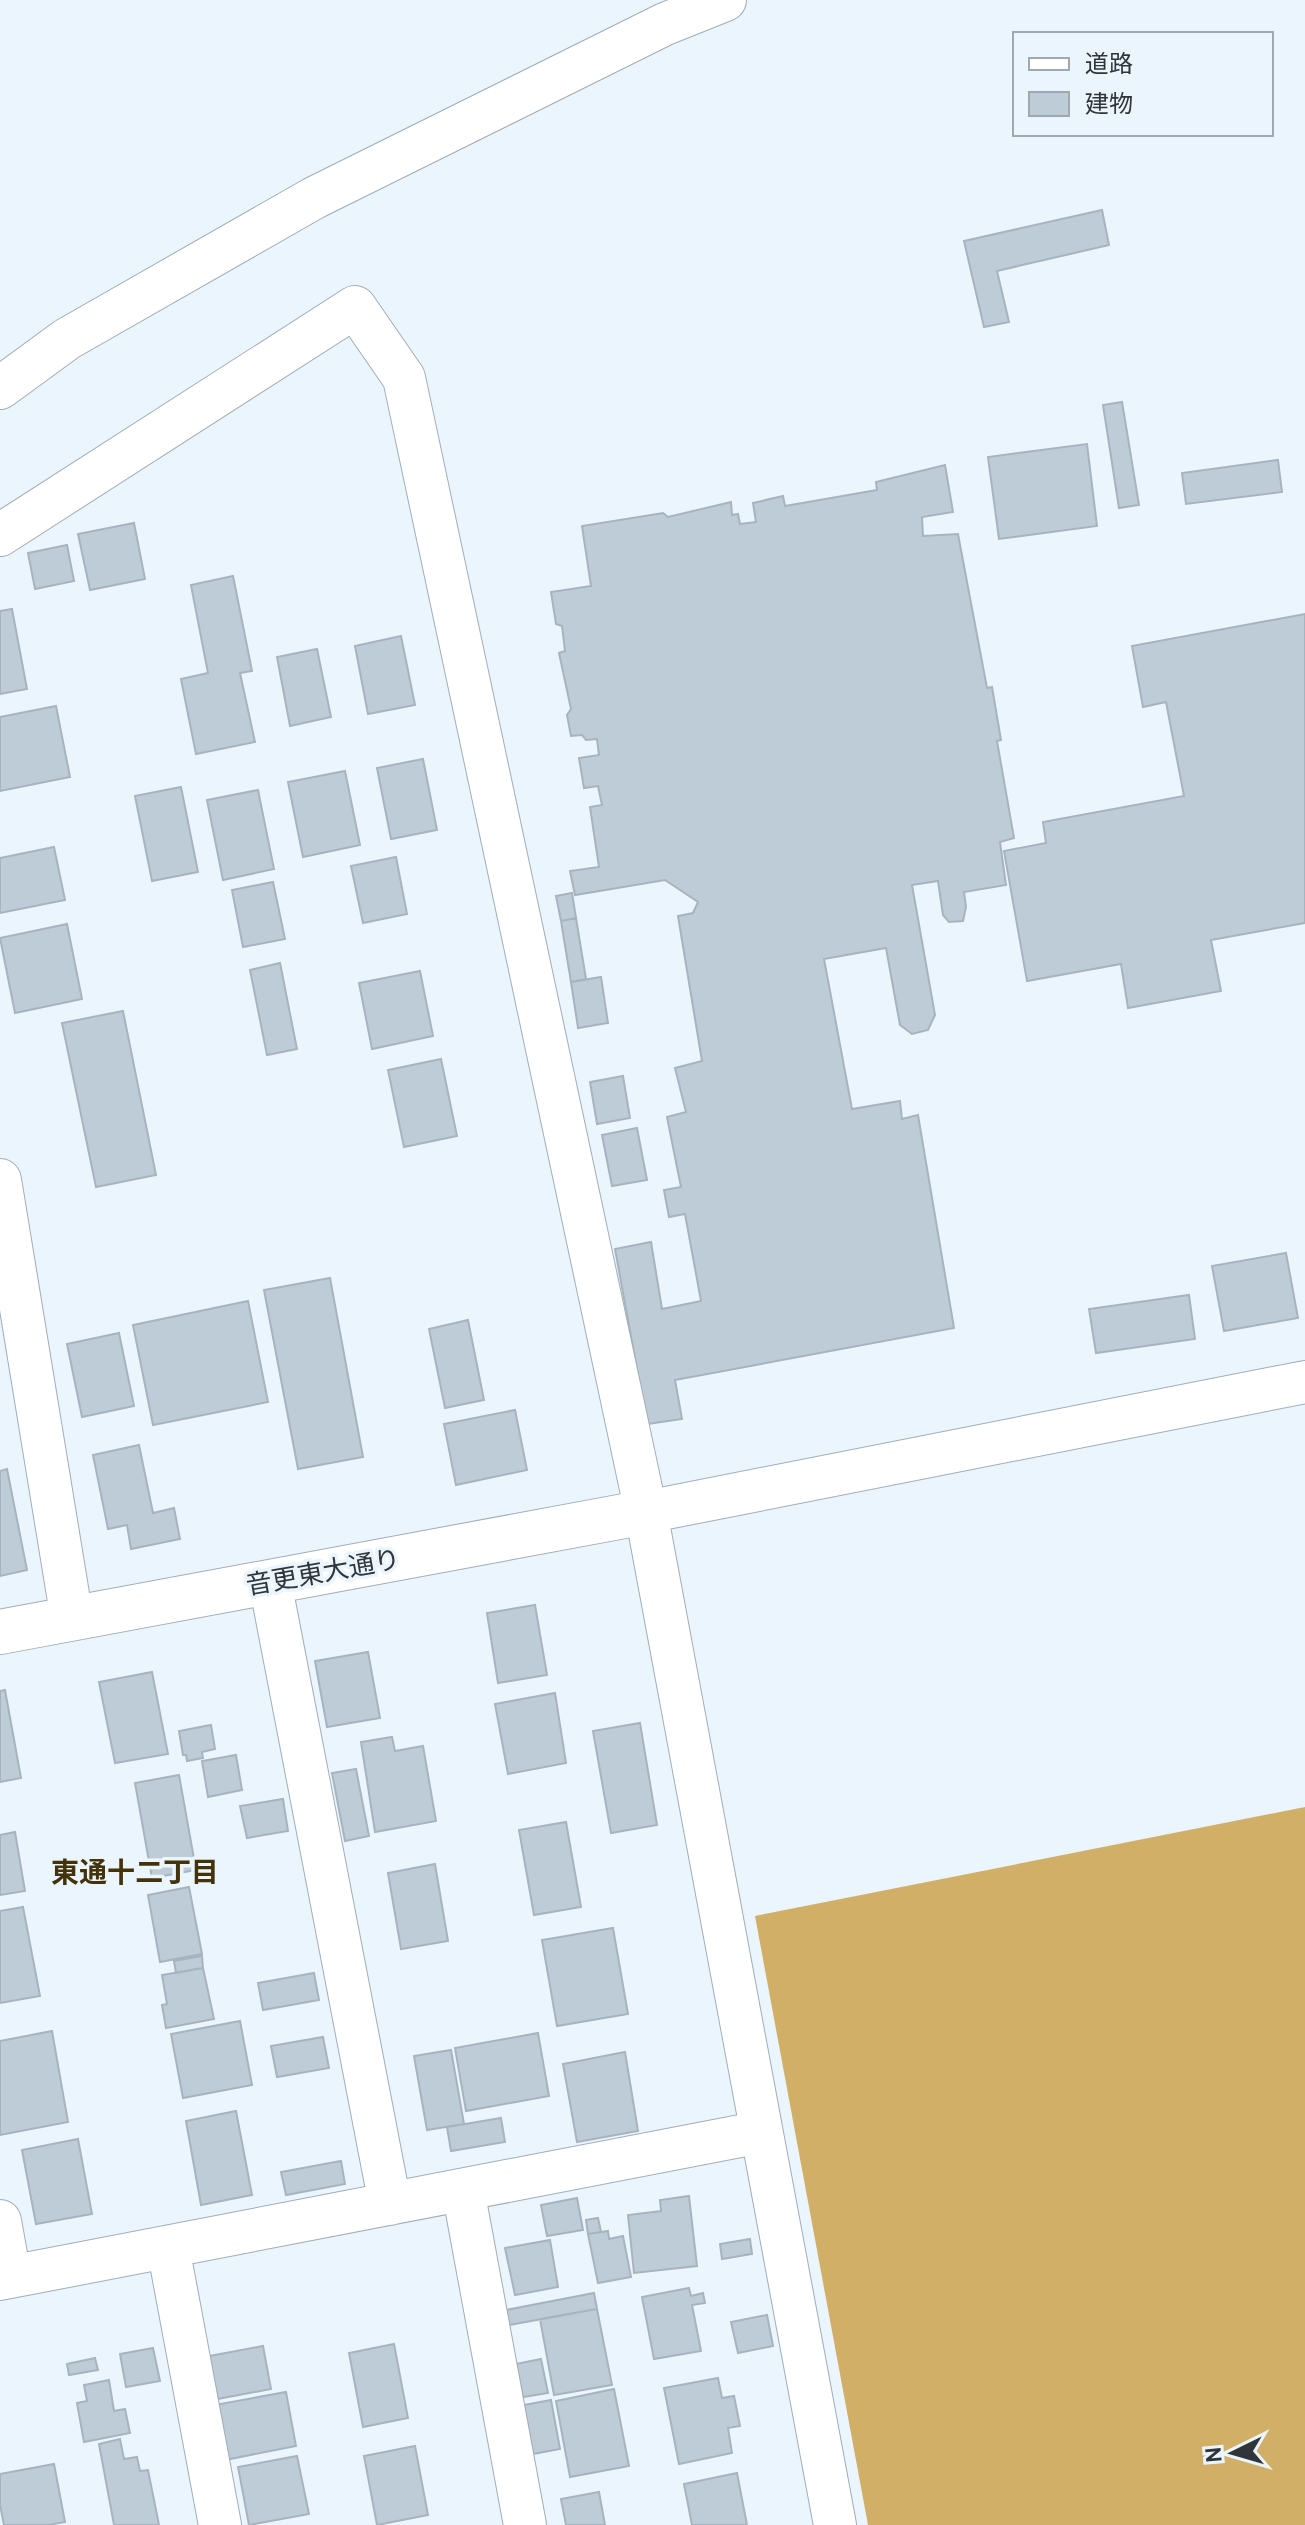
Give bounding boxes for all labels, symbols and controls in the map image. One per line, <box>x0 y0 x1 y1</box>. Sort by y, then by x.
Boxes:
legend <box>1013 32 1273 136</box>
text: 道路 <box>1085 51 1133 81</box>
text: 建物 <box>1085 91 1133 121</box>
street label: 音更東大通り <box>244 1545 403 1604</box>
district label: 東通十二丁目 <box>51 1857 219 1893</box>
north arrow <box>1193 2413 1273 2493</box>
text: N <box>1201 2445 1230 2464</box>

